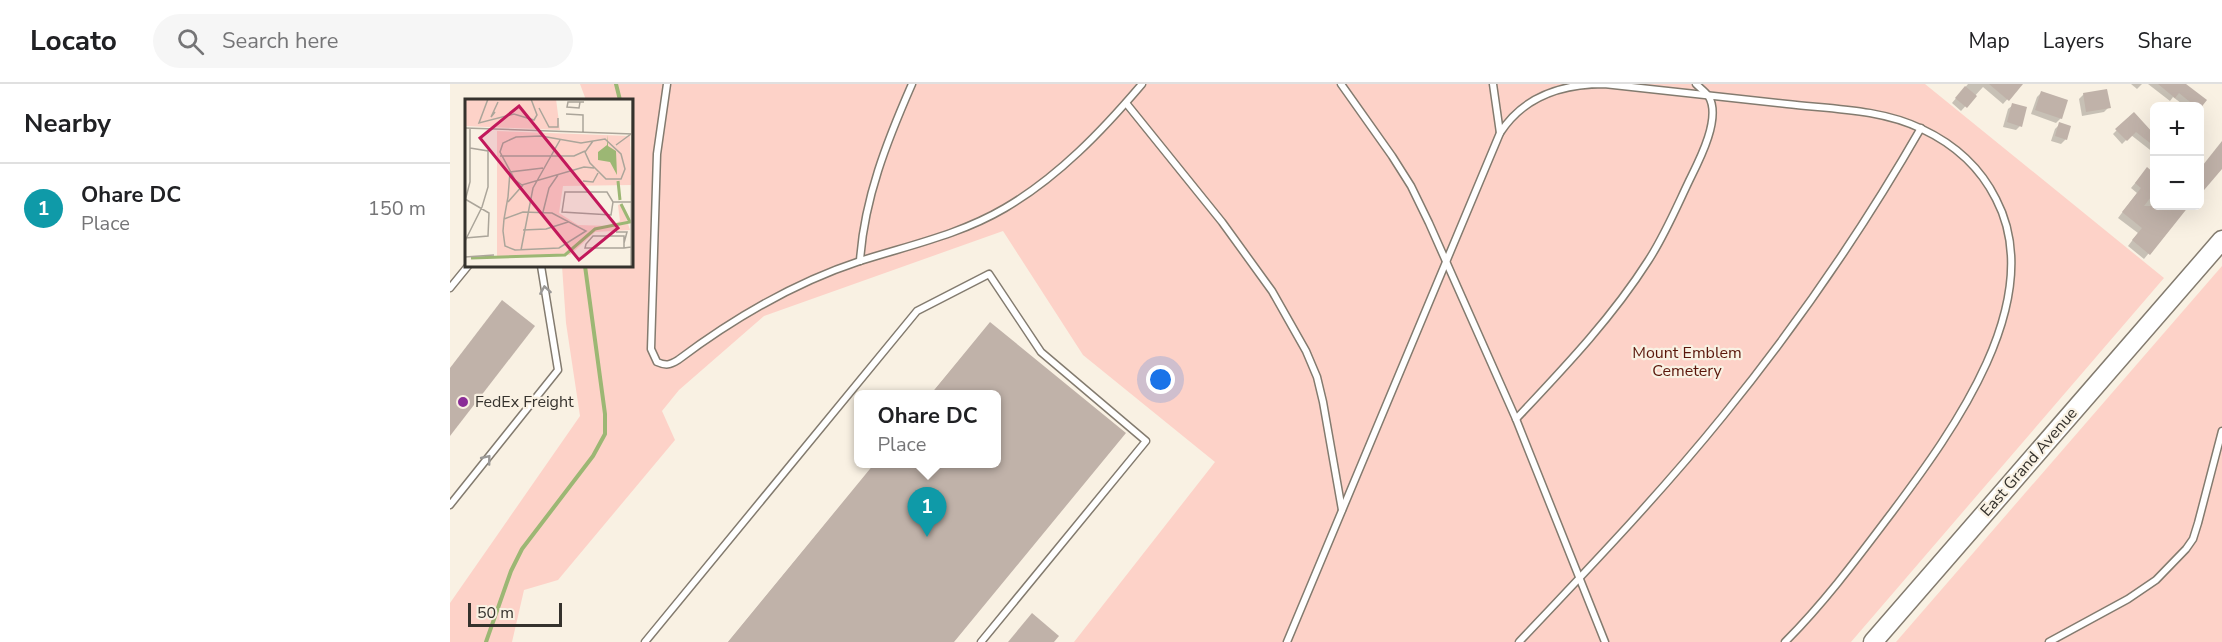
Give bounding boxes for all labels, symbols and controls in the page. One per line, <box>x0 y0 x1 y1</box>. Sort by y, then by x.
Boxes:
search box <box>153 14 573 68</box>
text: Locato <box>30 22 117 60</box>
icon: search <box>174 25 207 58</box>
text: Search here <box>222 26 339 56</box>
text: Map <box>1968 27 2010 55</box>
text: Layers <box>2043 27 2104 55</box>
text: Share <box>2137 27 2192 55</box>
inset map <box>465 99 633 267</box>
map controls <box>2150 102 2204 210</box>
button: + <box>2150 102 2204 156</box>
text: Nearby <box>24 106 111 141</box>
button: − <box>2150 156 2204 210</box>
text: Ohare DC <box>81 180 181 210</box>
text: 1 <box>38 195 50 222</box>
text: 150 m <box>368 195 426 222</box>
text: Place <box>81 210 130 237</box>
one-way arrow <box>539 286 551 295</box>
park label: Mount Emblem Cemetery <box>1632 342 1742 382</box>
your location <box>1146 365 1175 394</box>
popup <box>854 390 1001 468</box>
place label: FedEx Freight <box>475 391 574 413</box>
marker: FedEx Freight <box>456 395 470 409</box>
text: Ohare DC <box>877 401 978 431</box>
street label: East Grand Avenue <box>1976 403 2082 521</box>
text: Place <box>877 431 926 458</box>
one-way arrow <box>479 455 490 466</box>
pin: 1 <box>908 488 946 537</box>
scale bar <box>468 600 562 628</box>
text: 50 m <box>477 602 514 624</box>

